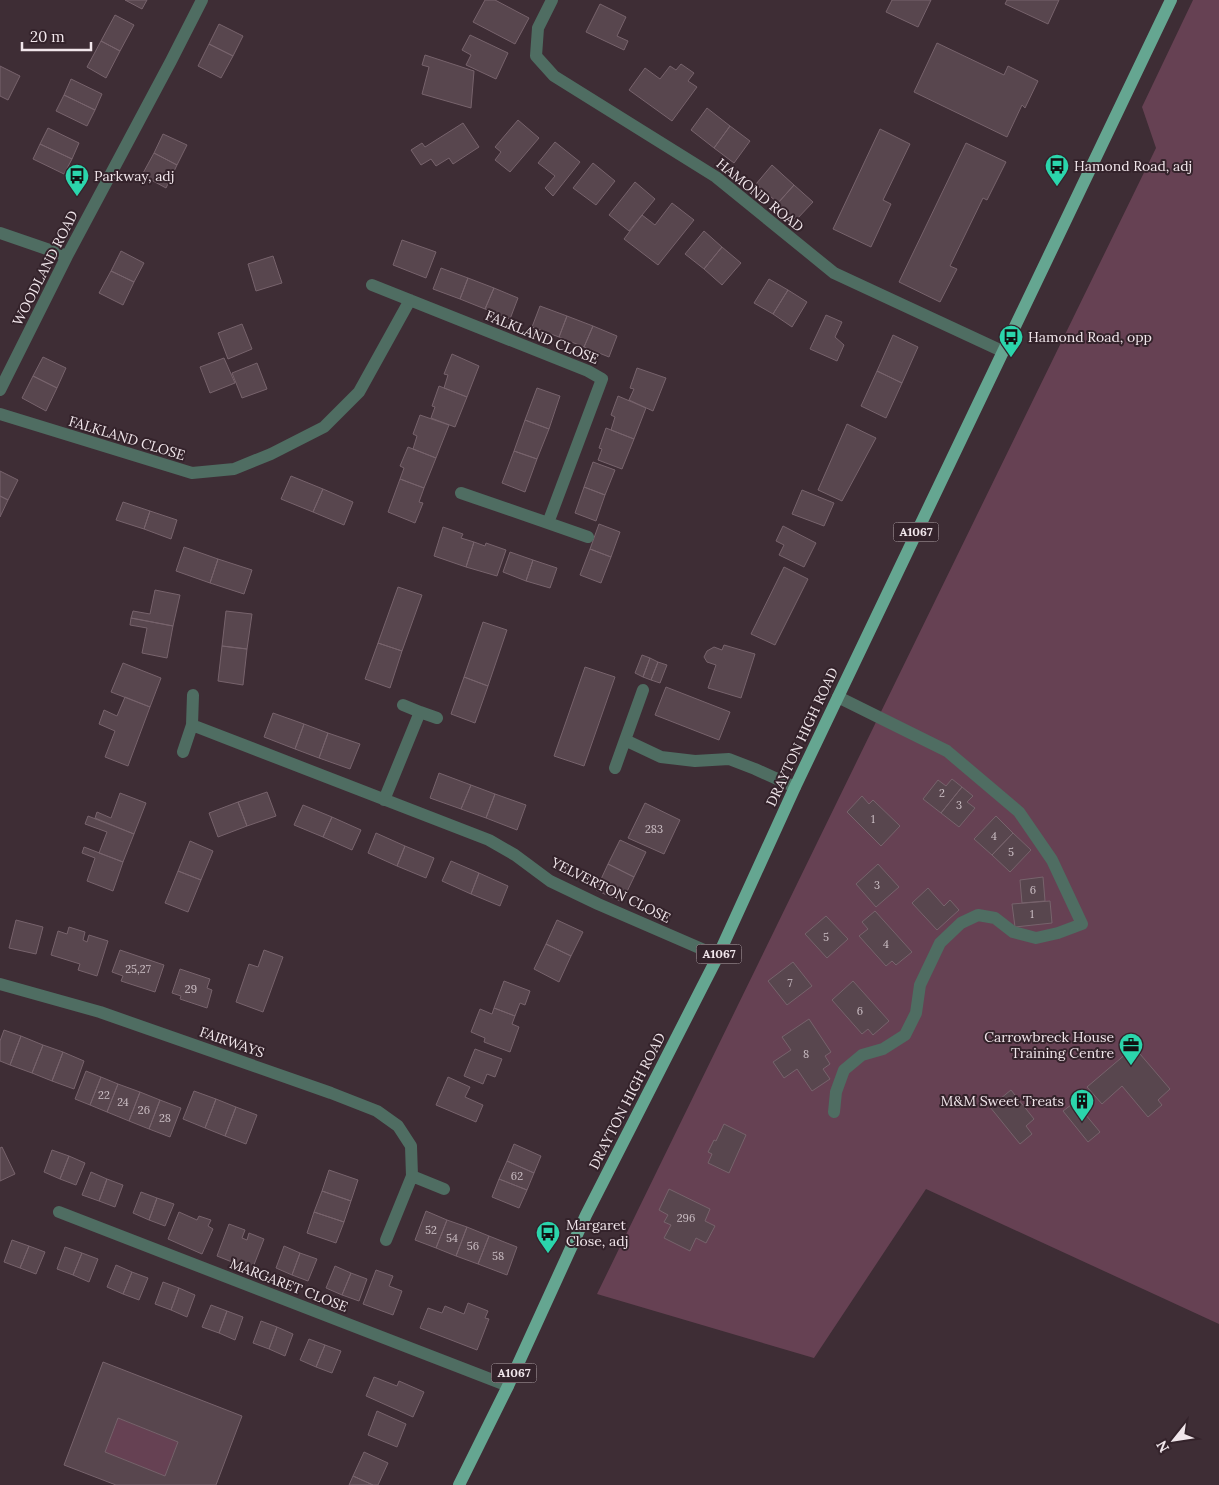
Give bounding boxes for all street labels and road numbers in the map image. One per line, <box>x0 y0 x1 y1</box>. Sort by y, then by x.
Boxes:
street label: HAMOND ROAD <box>713 154 807 236</box>
street label: WOODLAND ROAD <box>8 207 82 329</box>
street label: FALKLAND CLOSE <box>483 306 602 368</box>
street label: FALKLAND CLOSE <box>67 412 188 464</box>
road number: A1067 <box>894 522 938 542</box>
street label: DRAYTON HIGH ROAD <box>762 665 842 809</box>
street label: YELVERTON CLOSE <box>547 853 674 927</box>
road number: A1067 <box>696 944 742 964</box>
street label: FAIRWAYS <box>197 1022 267 1062</box>
street label: DRAYTON HIGH ROAD <box>585 1030 669 1172</box>
street label: MARGARET CLOSE <box>227 1254 351 1316</box>
road number: A1067 <box>492 1364 536 1382</box>

